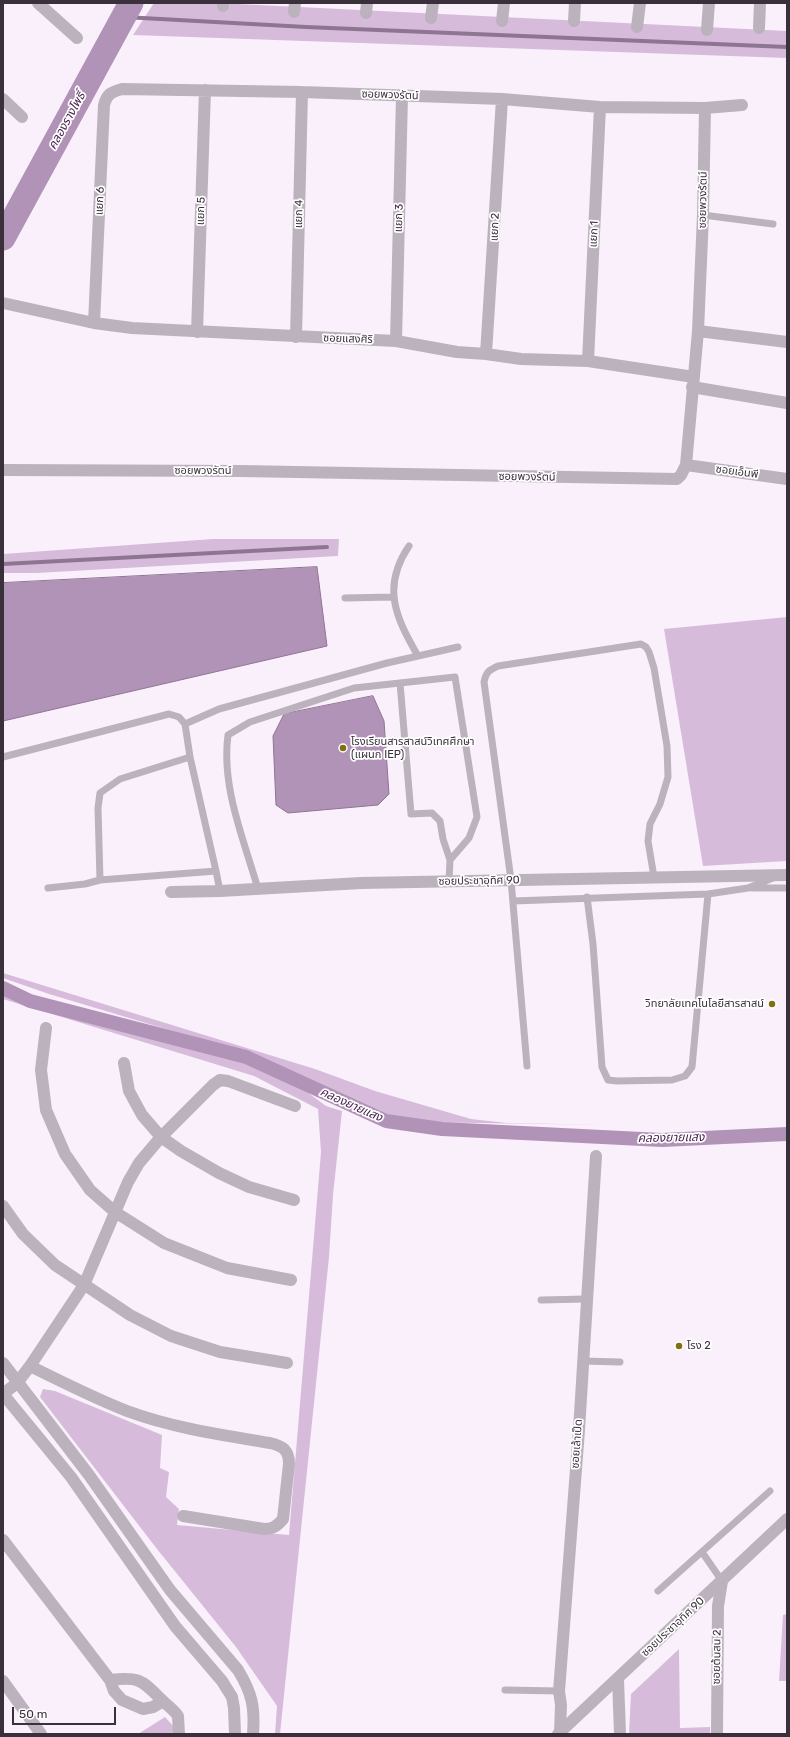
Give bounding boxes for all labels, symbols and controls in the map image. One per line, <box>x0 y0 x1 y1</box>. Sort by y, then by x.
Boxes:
street label: ซอยพวงรัตน์ <box>361 87 419 103</box>
water label: คลองรางโพธิ์ <box>45 90 89 152</box>
street label: ซอยพวงรัตน์ <box>696 171 710 229</box>
street label: แยก 6 <box>93 186 107 216</box>
street label: แยก 5 <box>194 197 208 225</box>
street label: แยก 4 <box>292 200 306 228</box>
street label: แยก 3 <box>392 204 406 232</box>
street label: แยก 2 <box>488 213 502 241</box>
street label: แยก 1 <box>587 220 601 248</box>
street label: ซอยแสงศิริ <box>323 332 373 346</box>
street label: ซอยเอ็นพี <box>715 462 759 482</box>
street label: ซอยพวงรัตน์ <box>174 464 232 478</box>
street label: ซอยพวงรัตน์ <box>498 470 556 484</box>
place label: โรงเรียนสารสาสน์วิเทศศึกษา (แผนก IEP) <box>351 735 475 761</box>
marker: โรงเรียนสารสาสน์วิเทศศึกษา (แผนก IEP) <box>338 743 348 753</box>
street label: ซอยประชาอุทิศ 90 <box>438 874 520 888</box>
place label: วิทยาลัยเทคโนโลยีสารสาสน์ <box>645 997 764 1011</box>
marker: วิทยาลัยเทคโนโลยีสารสาสน์ <box>767 999 777 1009</box>
water label: คลองยายแสง <box>318 1085 384 1125</box>
water label: คลองยายแสง <box>638 1130 704 1146</box>
place label: โรง 2 <box>687 1339 711 1353</box>
marker: โรง 2 <box>674 1341 684 1351</box>
street label: ซอยเล้าเป็ด <box>569 1419 585 1469</box>
street label: ซอยประชาอุทิศ 90 <box>639 1594 707 1660</box>
street label: ซอยต้นสน 2 <box>710 1629 724 1685</box>
scale bar <box>14 1699 118 1725</box>
text: 50 m <box>19 1707 47 1721</box>

